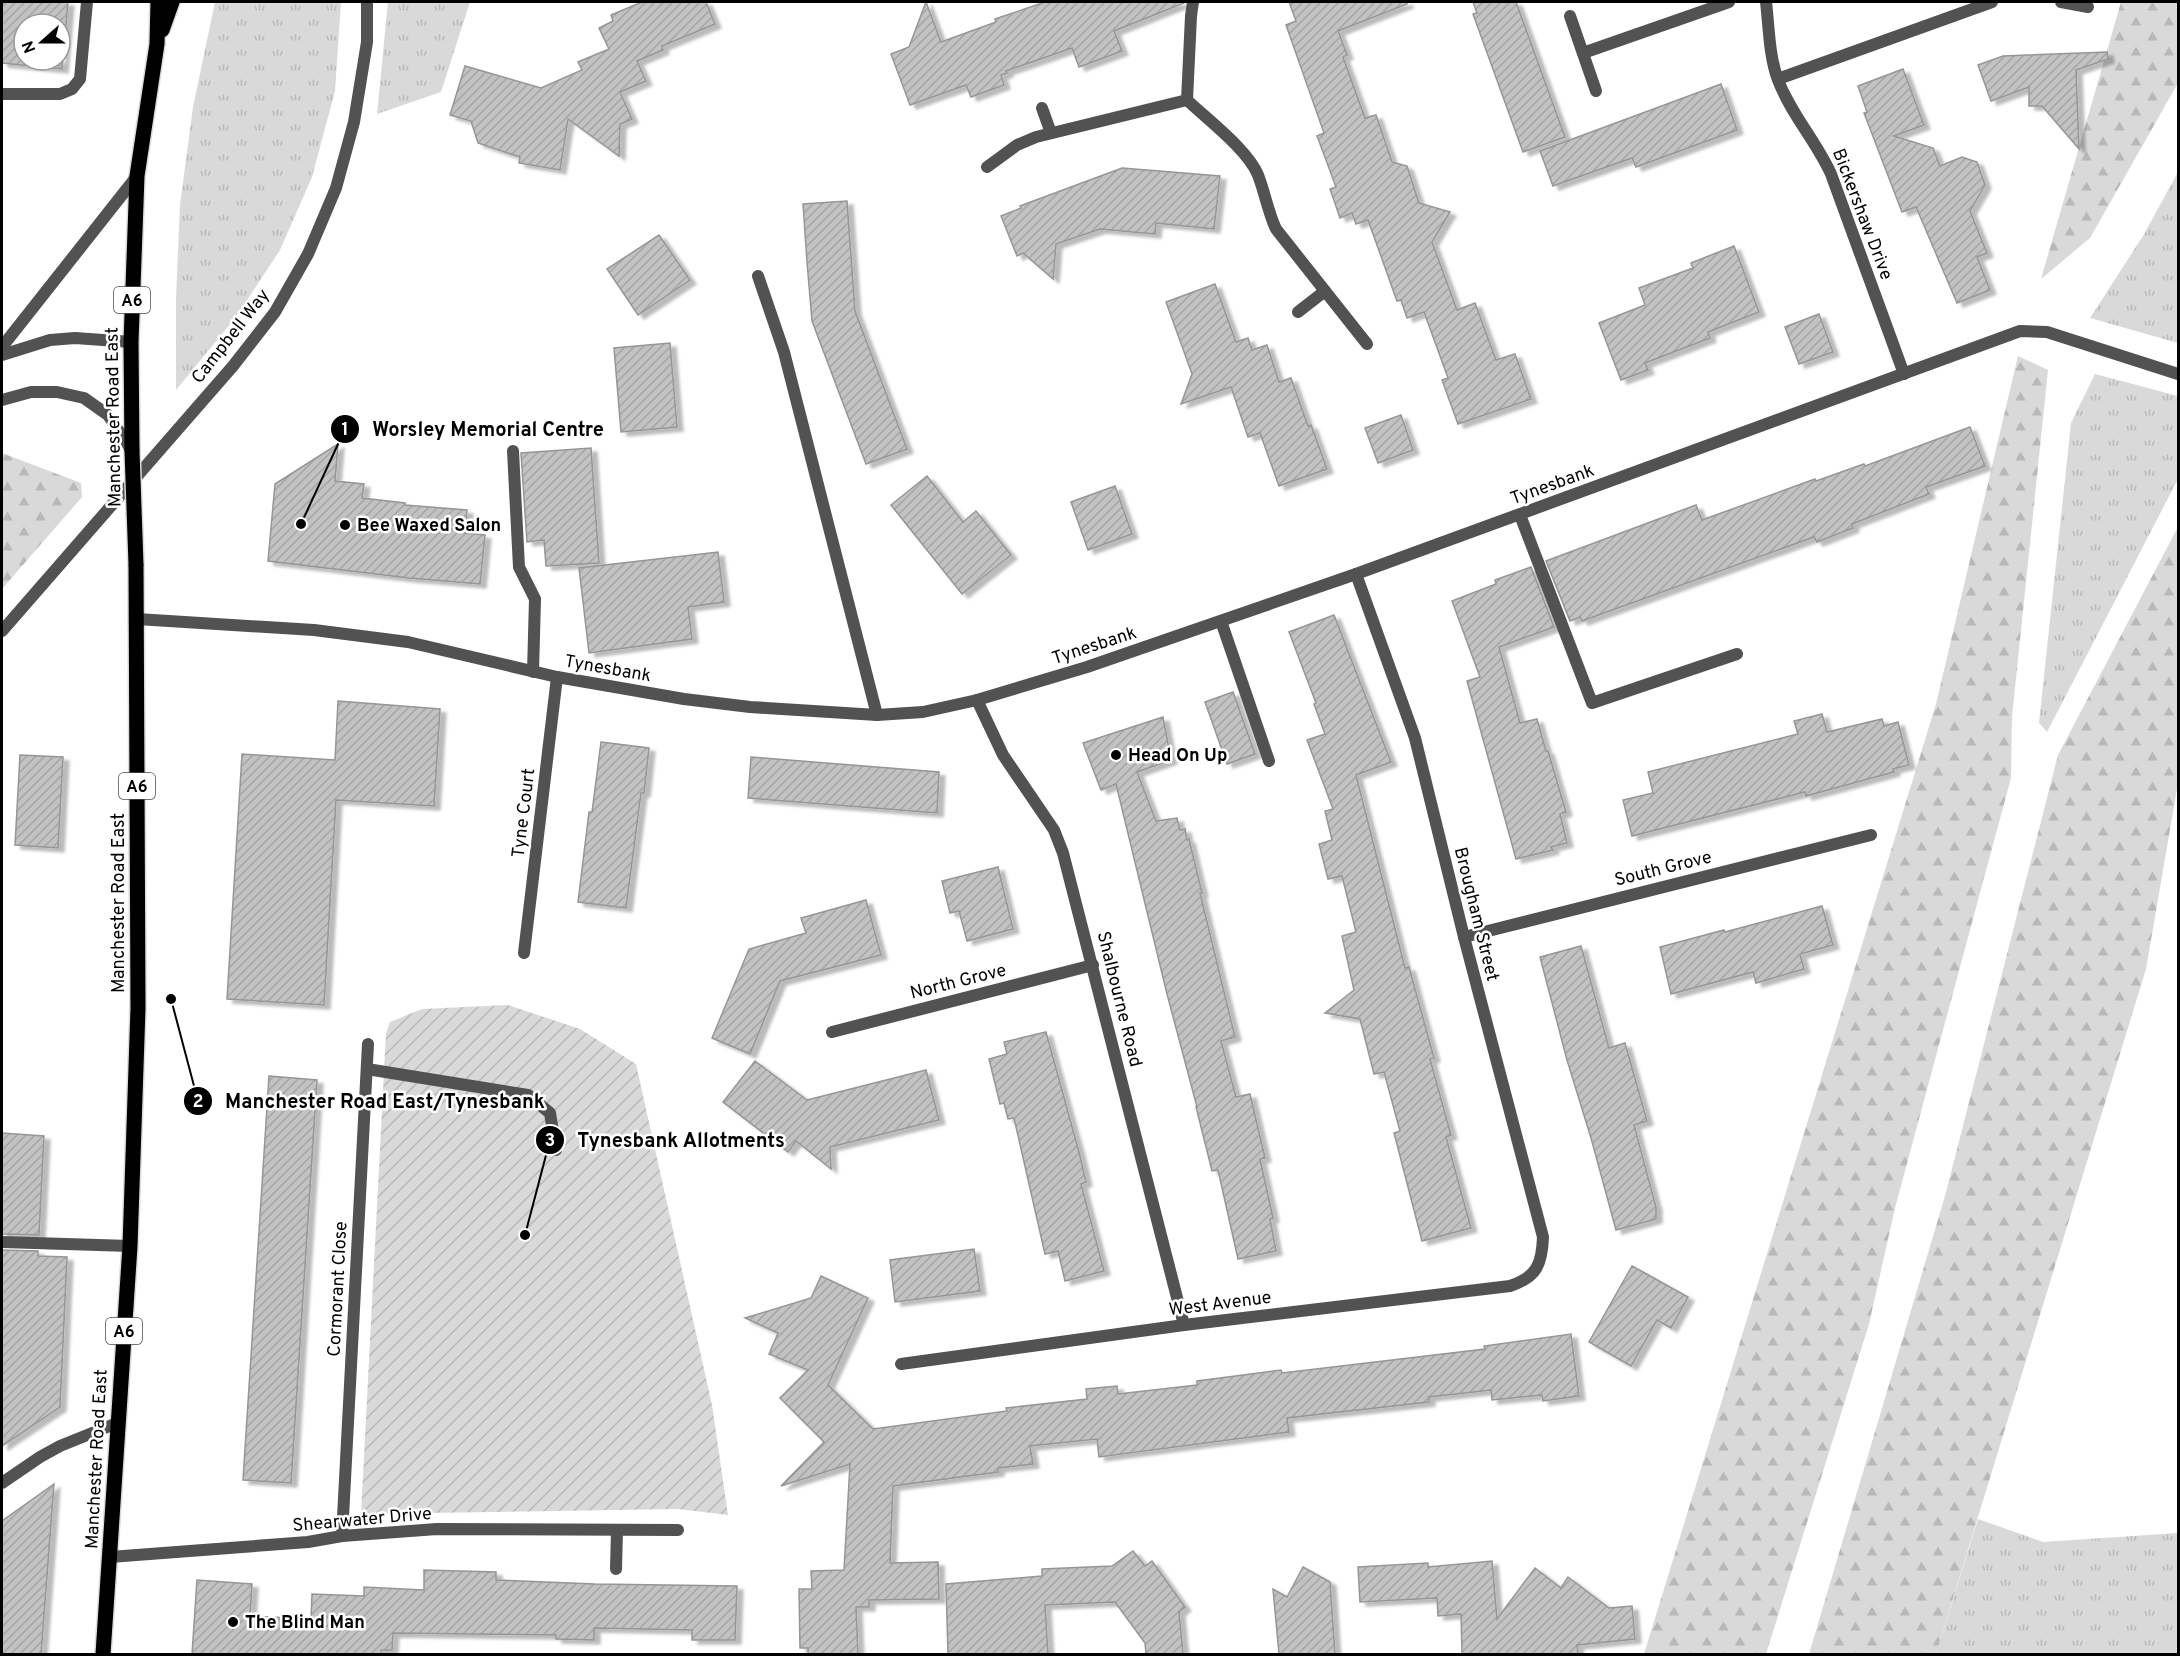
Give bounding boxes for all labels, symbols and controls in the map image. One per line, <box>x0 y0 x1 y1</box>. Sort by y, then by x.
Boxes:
north arrow <box>12 12 72 72</box>
text: N <box>18 38 41 56</box>
street label: Bickershaw Drive <box>1826 146 1897 283</box>
street label: Campbell Way <box>187 285 275 389</box>
road number: A6 <box>114 287 150 313</box>
street label: Manchester Road East <box>101 327 128 507</box>
callout: Worsley Memorial Centre <box>330 410 616 448</box>
text: Worsley Memorial Centre <box>372 418 604 444</box>
text: 1 <box>341 419 349 442</box>
street label: Tynesbank <box>1507 460 1598 511</box>
place label: Bee Waxed Salon <box>357 515 501 538</box>
marker: Bee Waxed Salon <box>338 518 352 532</box>
street label: Tynesbank <box>1049 622 1140 671</box>
street label: Tynesbank <box>563 651 653 688</box>
place label: Head On Up <box>1128 745 1227 768</box>
marker: Head On Up <box>1109 748 1123 762</box>
street label: Tyne Court <box>508 767 541 859</box>
road number: A6 <box>119 773 155 799</box>
street label: Manchester Road East <box>108 813 131 993</box>
street label: Brougham Street <box>1448 845 1503 984</box>
street label: South Grove <box>1612 846 1714 893</box>
street label: Shalbourne Road <box>1091 929 1146 1069</box>
street label: North Grove <box>908 959 1009 1006</box>
callout: Manchester Road East/Tynesbank <box>183 1082 557 1120</box>
text: Manchester Road East/Tynesbank <box>225 1090 545 1116</box>
text: 2 <box>192 1091 204 1114</box>
callout: Tynesbank Allotments <box>535 1121 797 1159</box>
text: Tynesbank Allotments <box>577 1129 785 1155</box>
text: 3 <box>545 1130 555 1153</box>
street label: Cormorant Close <box>323 1221 354 1357</box>
street label: West Avenue <box>1168 1287 1273 1322</box>
road number: A6 <box>106 1318 142 1344</box>
street label: Manchester Road East <box>81 1369 114 1550</box>
street label: Shearwater Drive <box>292 1503 433 1538</box>
place label: The Blind Man <box>245 1612 365 1635</box>
marker: The Blind Man <box>226 1615 240 1629</box>

